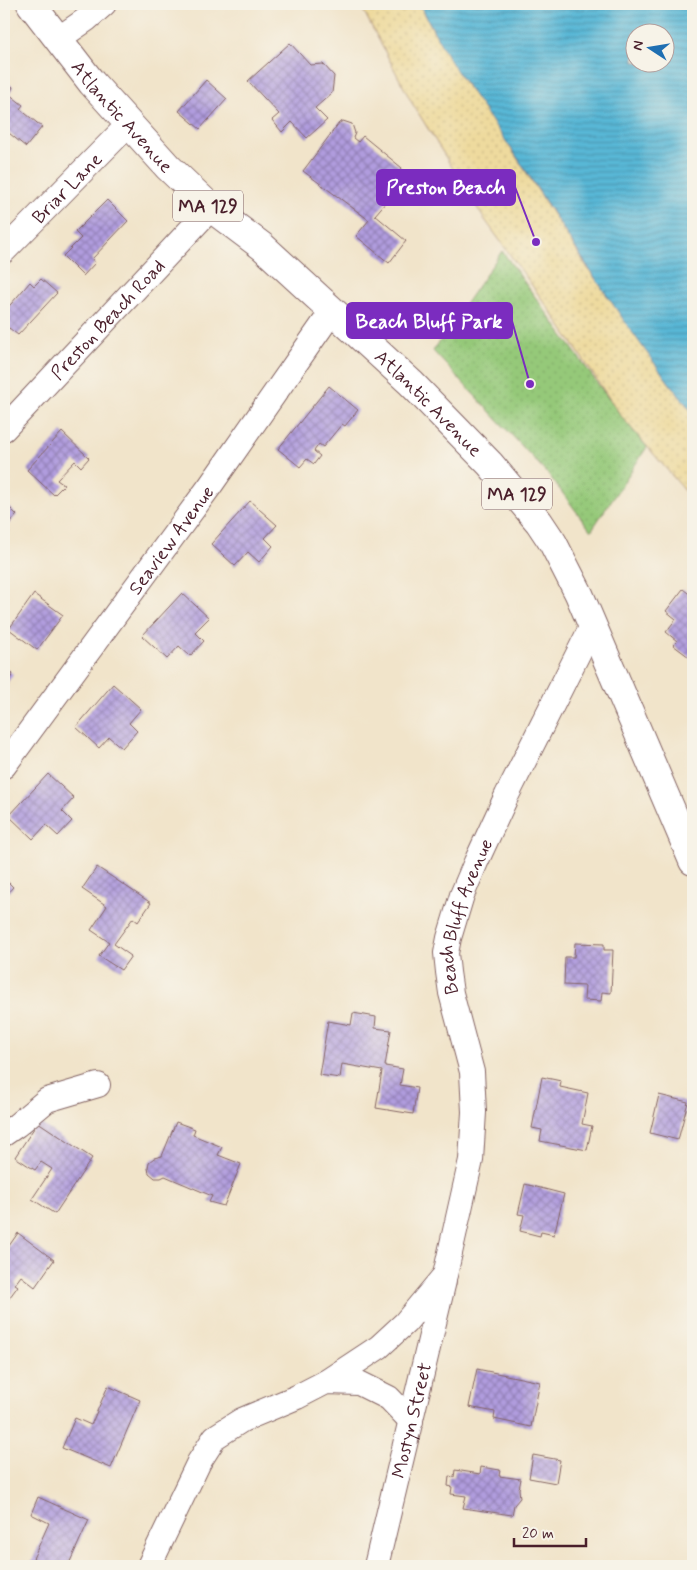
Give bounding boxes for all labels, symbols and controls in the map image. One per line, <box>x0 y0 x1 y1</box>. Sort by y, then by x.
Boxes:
north arrow <box>624 22 674 72</box>
text: N <box>628 39 648 52</box>
street label: Atlantic Avenue <box>65 56 178 179</box>
street label: Briar Lane <box>27 148 108 230</box>
callout: Preston Beach <box>377 170 515 205</box>
text: Preston Beach <box>386 175 506 202</box>
road number: MA 129 <box>173 190 243 222</box>
street label: Preston Beach Road <box>46 254 171 386</box>
callout: Beach Bluff Park <box>347 303 512 338</box>
text: Beach Bluff Park <box>356 309 502 336</box>
street label: Atlantic Avenue <box>369 345 487 463</box>
road number: MA 129 <box>482 478 552 509</box>
street label: Seaview Avenue <box>123 481 220 600</box>
street label: Beach Bluff Avenue <box>434 835 499 996</box>
street label: Mostyn Street <box>386 1360 438 1481</box>
scale bar <box>514 1515 587 1547</box>
text: 20 m <box>522 1524 554 1544</box>

